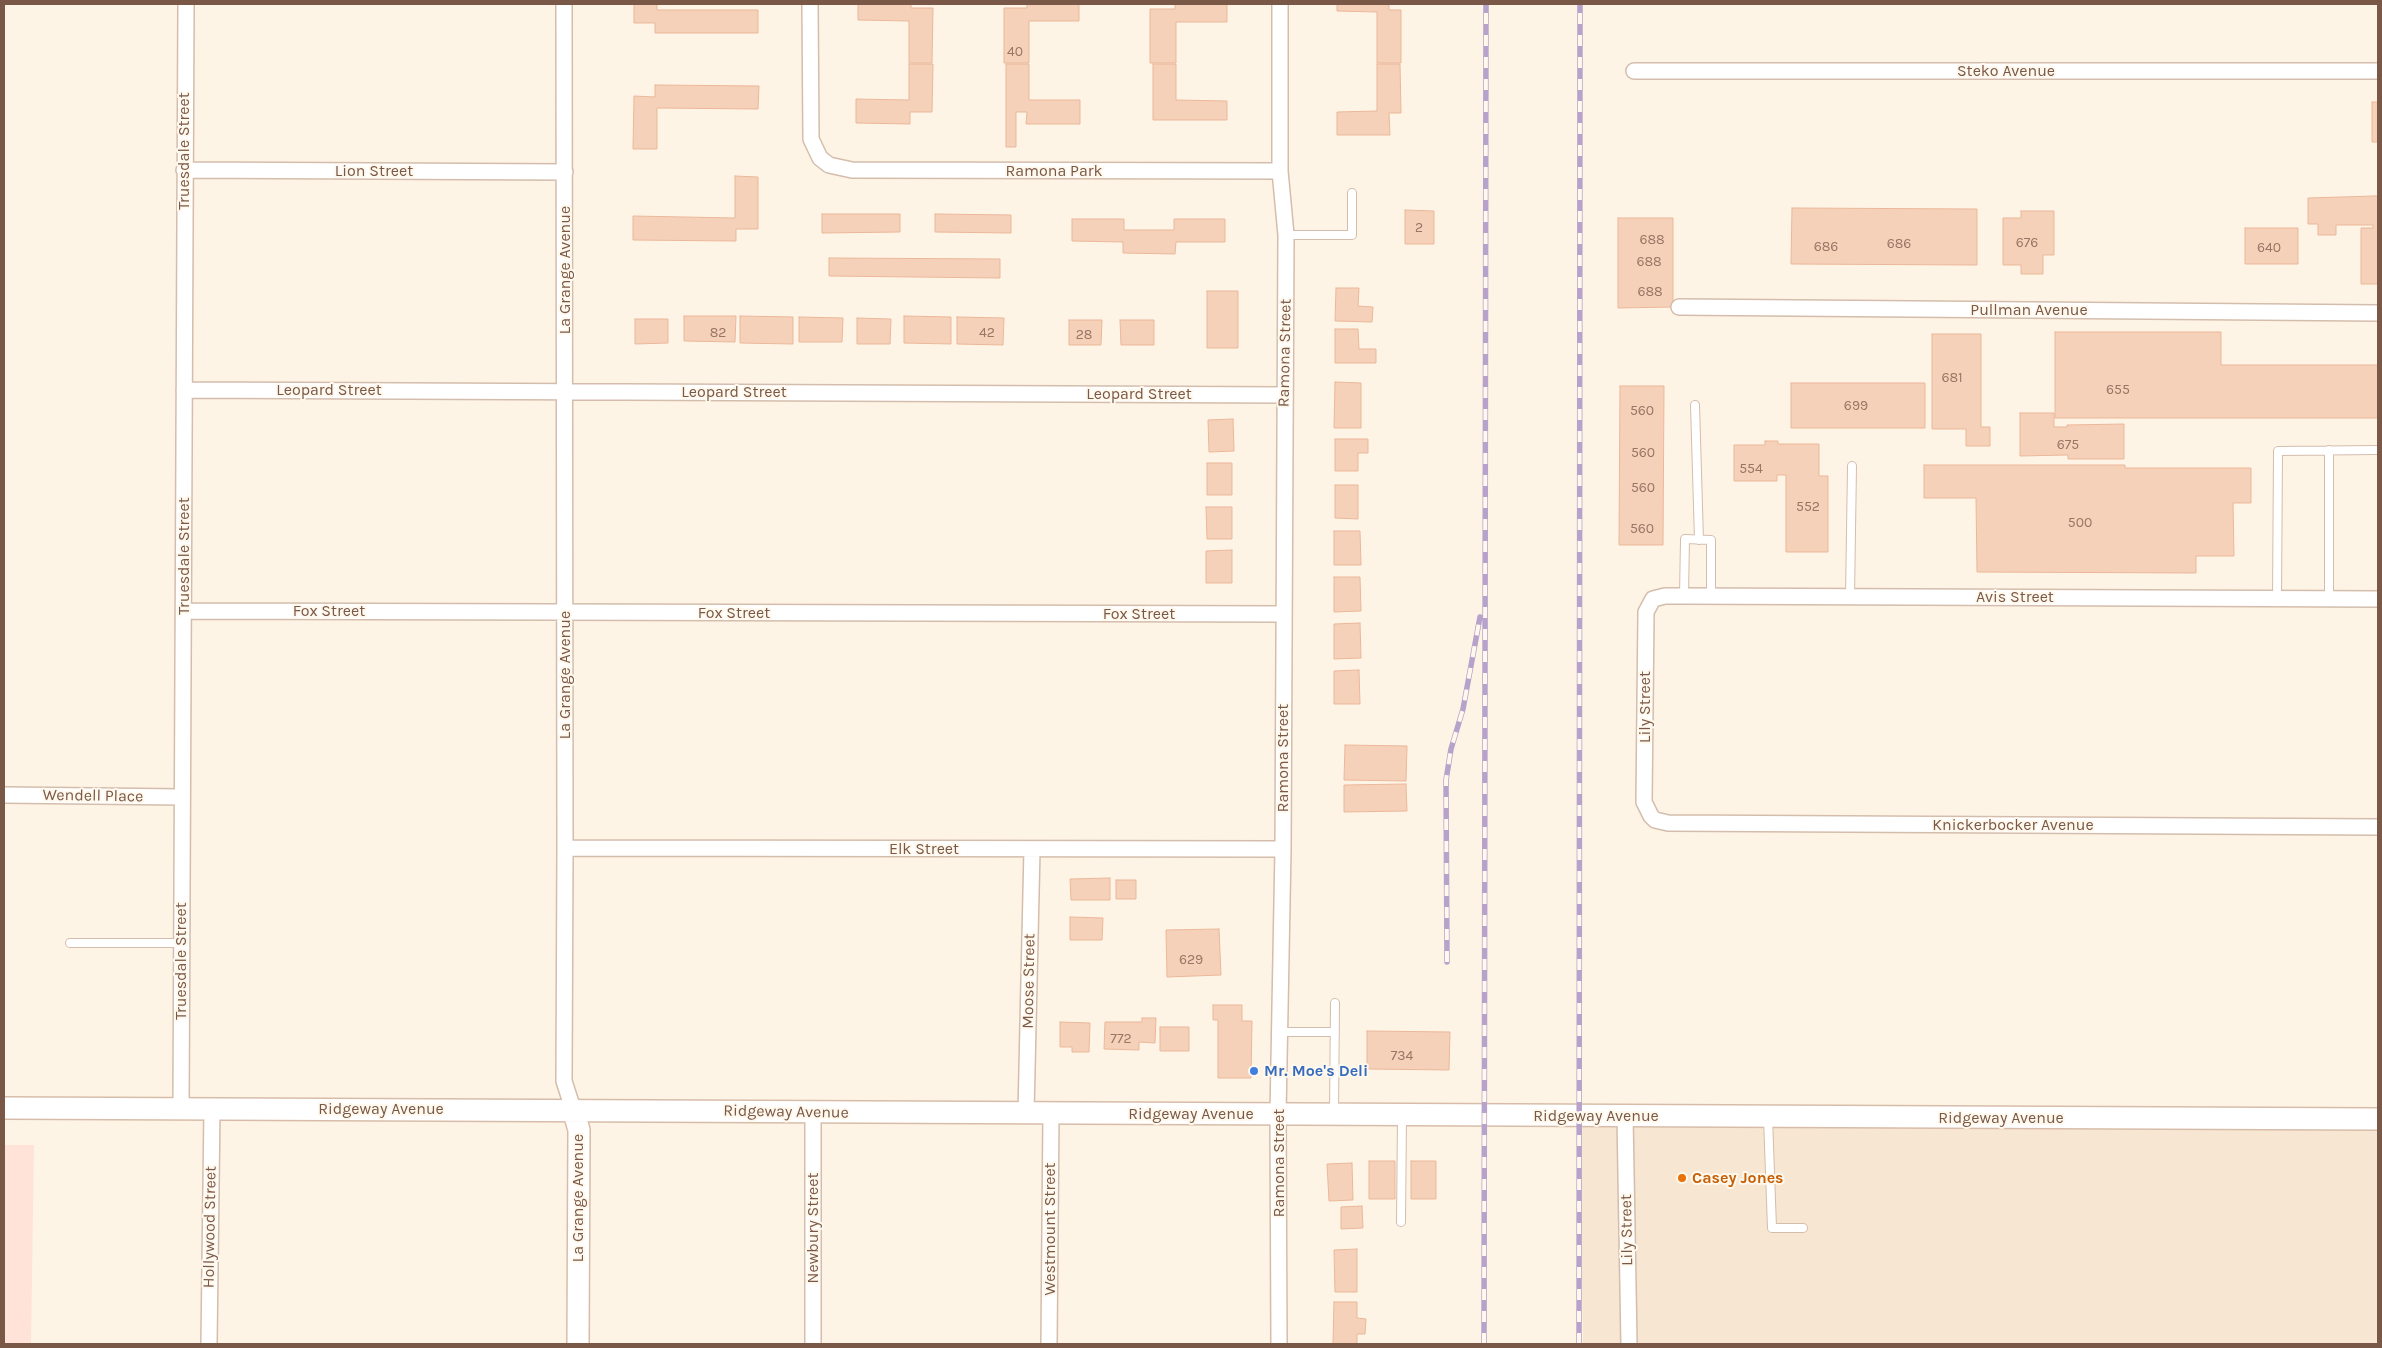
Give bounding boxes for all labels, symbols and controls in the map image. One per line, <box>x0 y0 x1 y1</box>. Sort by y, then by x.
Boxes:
house number: 40 <box>1007 44 1023 60</box>
street label: Steko Avenue <box>1957 61 2055 81</box>
street label: Truesdale Street <box>174 92 194 210</box>
street label: Lion Street <box>335 161 413 181</box>
street label: Ramona Park <box>1005 161 1103 181</box>
street label: La Grange Avenue <box>555 206 575 334</box>
house number: 2 <box>1415 220 1423 236</box>
house number: 688 <box>1639 232 1665 248</box>
house number: 676 <box>2016 235 2038 251</box>
house number: 686 <box>1887 236 1911 252</box>
house number: 686 <box>1814 239 1838 255</box>
house number: 640 <box>2257 240 2281 256</box>
house number: 688 <box>1636 254 1662 270</box>
house number: 688 <box>1637 284 1663 300</box>
street label: Ramona Street <box>1274 299 1296 407</box>
street label: Pullman Avenue <box>1970 300 2088 320</box>
house number: 82 <box>710 325 726 341</box>
house number: 42 <box>979 325 995 341</box>
house number: 28 <box>1076 327 1092 343</box>
house number: 681 <box>1941 370 1963 386</box>
street label: Leopard Street <box>276 380 382 400</box>
street label: Leopard Street <box>681 382 787 402</box>
house number: 655 <box>2106 382 2130 398</box>
street label: Leopard Street <box>1086 384 1192 404</box>
house number: 699 <box>1844 398 1868 414</box>
house number: 560 <box>1630 403 1654 419</box>
house number: 675 <box>2057 437 2079 453</box>
house number: 560 <box>1631 445 1655 461</box>
house number: 554 <box>1739 461 1763 477</box>
house number: 560 <box>1631 480 1655 496</box>
street label: Truesdale Street <box>174 497 194 615</box>
house number: 552 <box>1796 499 1820 515</box>
house number: 500 <box>2068 515 2092 531</box>
house number: 560 <box>1630 521 1654 537</box>
street label: Avis Street <box>1976 587 2054 607</box>
street label: Fox Street <box>293 601 365 621</box>
street label: Fox Street <box>698 603 770 623</box>
street label: Fox Street <box>1103 604 1175 624</box>
street label: La Grange Avenue <box>555 611 575 739</box>
street label: Lily Street <box>1635 671 1655 743</box>
street label: Ramona Street <box>1273 704 1293 812</box>
street label: Wendell Place <box>42 786 144 806</box>
street label: Knickerbocker Avenue <box>1932 815 2094 835</box>
street label: Elk Street <box>889 839 959 859</box>
street label: Truesdale Street <box>171 902 191 1020</box>
street label: Moose Street <box>1019 933 1039 1029</box>
house number: 629 <box>1179 952 1203 968</box>
house number: 772 <box>1110 1031 1132 1047</box>
house number: 734 <box>1391 1048 1413 1064</box>
place label: Mr. Moe's Deli <box>1264 1061 1368 1081</box>
marker: Mr. Moe's Deli <box>1248 1065 1260 1077</box>
street label: Ridgeway Avenue <box>318 1099 444 1119</box>
street label: Ridgeway Avenue <box>723 1101 849 1123</box>
street label: Ridgeway Avenue <box>1128 1104 1254 1124</box>
street label: Ridgeway Avenue <box>1533 1106 1659 1126</box>
street label: Ridgeway Avenue <box>1938 1108 2064 1128</box>
street label: Ramona Street <box>1269 1109 1289 1217</box>
street label: La Grange Avenue <box>568 1134 588 1262</box>
street label: Westmount Street <box>1040 1162 1060 1296</box>
street label: Hollywood Street <box>199 1166 221 1288</box>
place label: Casey Jones <box>1692 1168 1784 1188</box>
marker: Casey Jones <box>1676 1172 1688 1184</box>
street label: Newbury Street <box>803 1173 823 1283</box>
street label: Lily Street <box>1617 1194 1637 1266</box>

